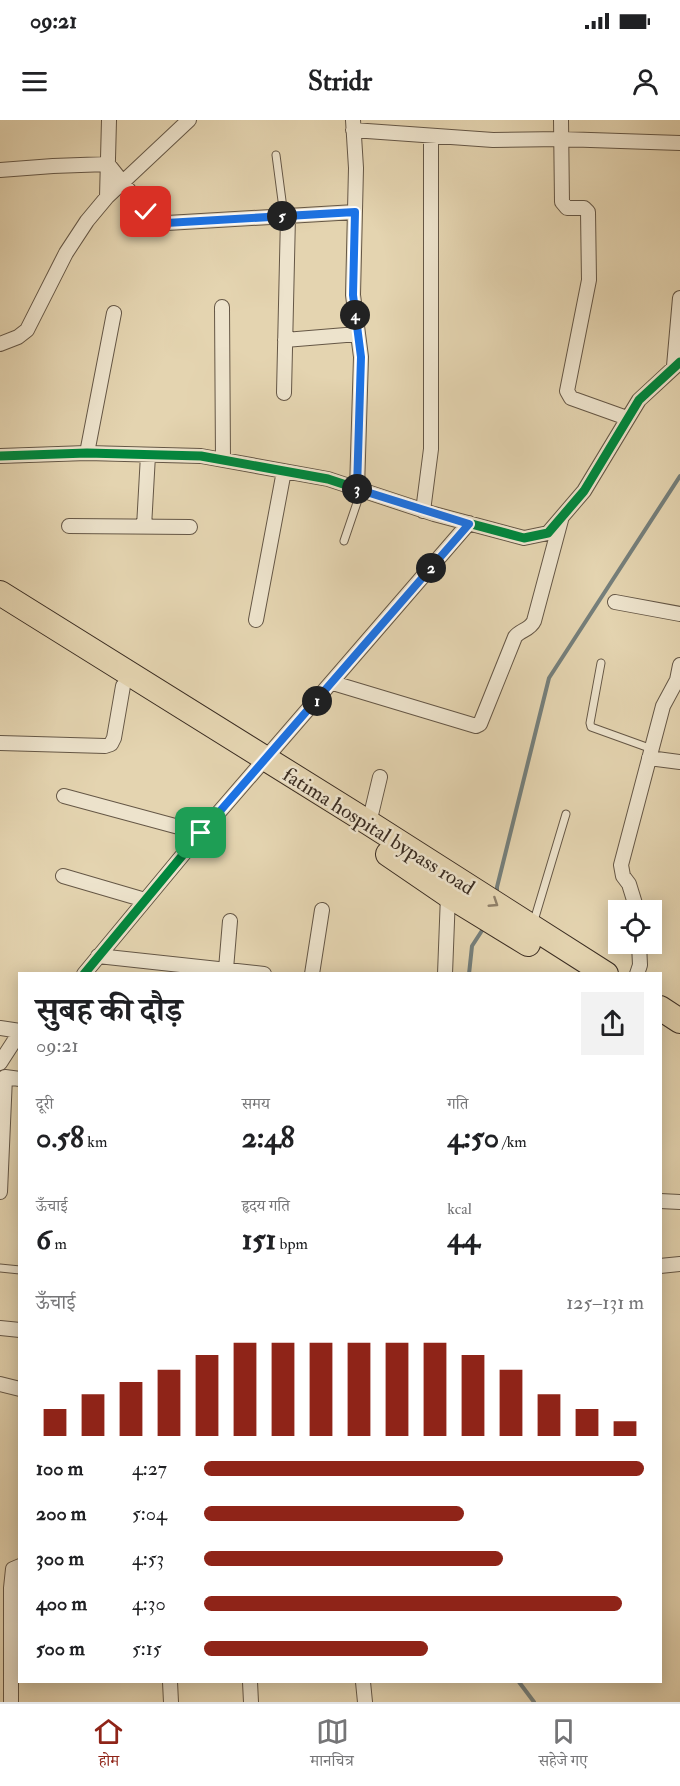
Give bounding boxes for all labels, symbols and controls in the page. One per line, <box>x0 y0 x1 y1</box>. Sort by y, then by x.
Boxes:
text: 09:21 <box>30 7 77 35</box>
icon: menu <box>18 65 51 98</box>
text: Stridr <box>308 65 372 98</box>
icon: person <box>629 65 662 98</box>
pin <box>120 186 171 237</box>
icon: check <box>129 195 162 228</box>
pin: 5 <box>267 201 297 231</box>
text: 5 <box>278 206 286 226</box>
pin: 4 <box>340 300 370 330</box>
text: 4 <box>351 305 359 325</box>
pin: 3 <box>342 474 372 504</box>
text: 3 <box>354 479 360 499</box>
pin: 2 <box>416 553 446 583</box>
text: 2 <box>427 558 435 578</box>
pin: 1 <box>302 686 332 716</box>
text: 1 <box>314 691 320 711</box>
street label: fatima hospital bypass road <box>278 761 480 902</box>
pin <box>175 807 226 858</box>
icon: arrive <box>184 816 217 849</box>
one-way arrow <box>488 896 499 907</box>
map controls <box>608 900 662 954</box>
button: locate <box>608 900 662 954</box>
text: सुबह की दौड़ <box>36 990 182 1031</box>
button: share <box>581 992 644 1055</box>
text: 09:21 <box>36 1033 79 1058</box>
text: दूरी <box>36 1094 53 1114</box>
text: समय <box>242 1094 270 1114</box>
text: गति <box>447 1094 468 1114</box>
text: 0.58 <box>36 1119 84 1156</box>
text: 2:48 <box>242 1119 295 1156</box>
text: 4:50 <box>447 1119 499 1156</box>
text: km <box>84 1132 107 1152</box>
text: /km <box>499 1132 527 1152</box>
text: ऊँचाई <box>36 1196 68 1216</box>
text: हृदय गति <box>242 1196 290 1216</box>
text: kcal <box>447 1199 472 1219</box>
text: 44 <box>447 1219 480 1256</box>
text: 6 <box>36 1221 51 1258</box>
text: 151 <box>242 1221 276 1258</box>
text: m <box>51 1234 67 1254</box>
text: bpm <box>276 1234 308 1254</box>
text: ऊँचाई <box>36 1290 75 1315</box>
text: 125–131 m <box>566 1290 644 1315</box>
text: 100 m <box>36 1456 83 1481</box>
text: 4:27 <box>132 1456 167 1481</box>
text: 200 m <box>36 1501 86 1526</box>
text: 5:04 <box>132 1501 167 1526</box>
text: 300 m <box>36 1546 84 1571</box>
text: 4:53 <box>132 1546 164 1571</box>
text: 400 m <box>36 1591 87 1616</box>
text: 4:30 <box>132 1591 166 1616</box>
text: 500 m <box>36 1636 85 1661</box>
text: 5:15 <box>132 1636 162 1661</box>
tab: होम <box>92 1715 125 1776</box>
tab: मानचित्र <box>310 1715 354 1776</box>
tab: सहेजे गए <box>539 1715 588 1776</box>

